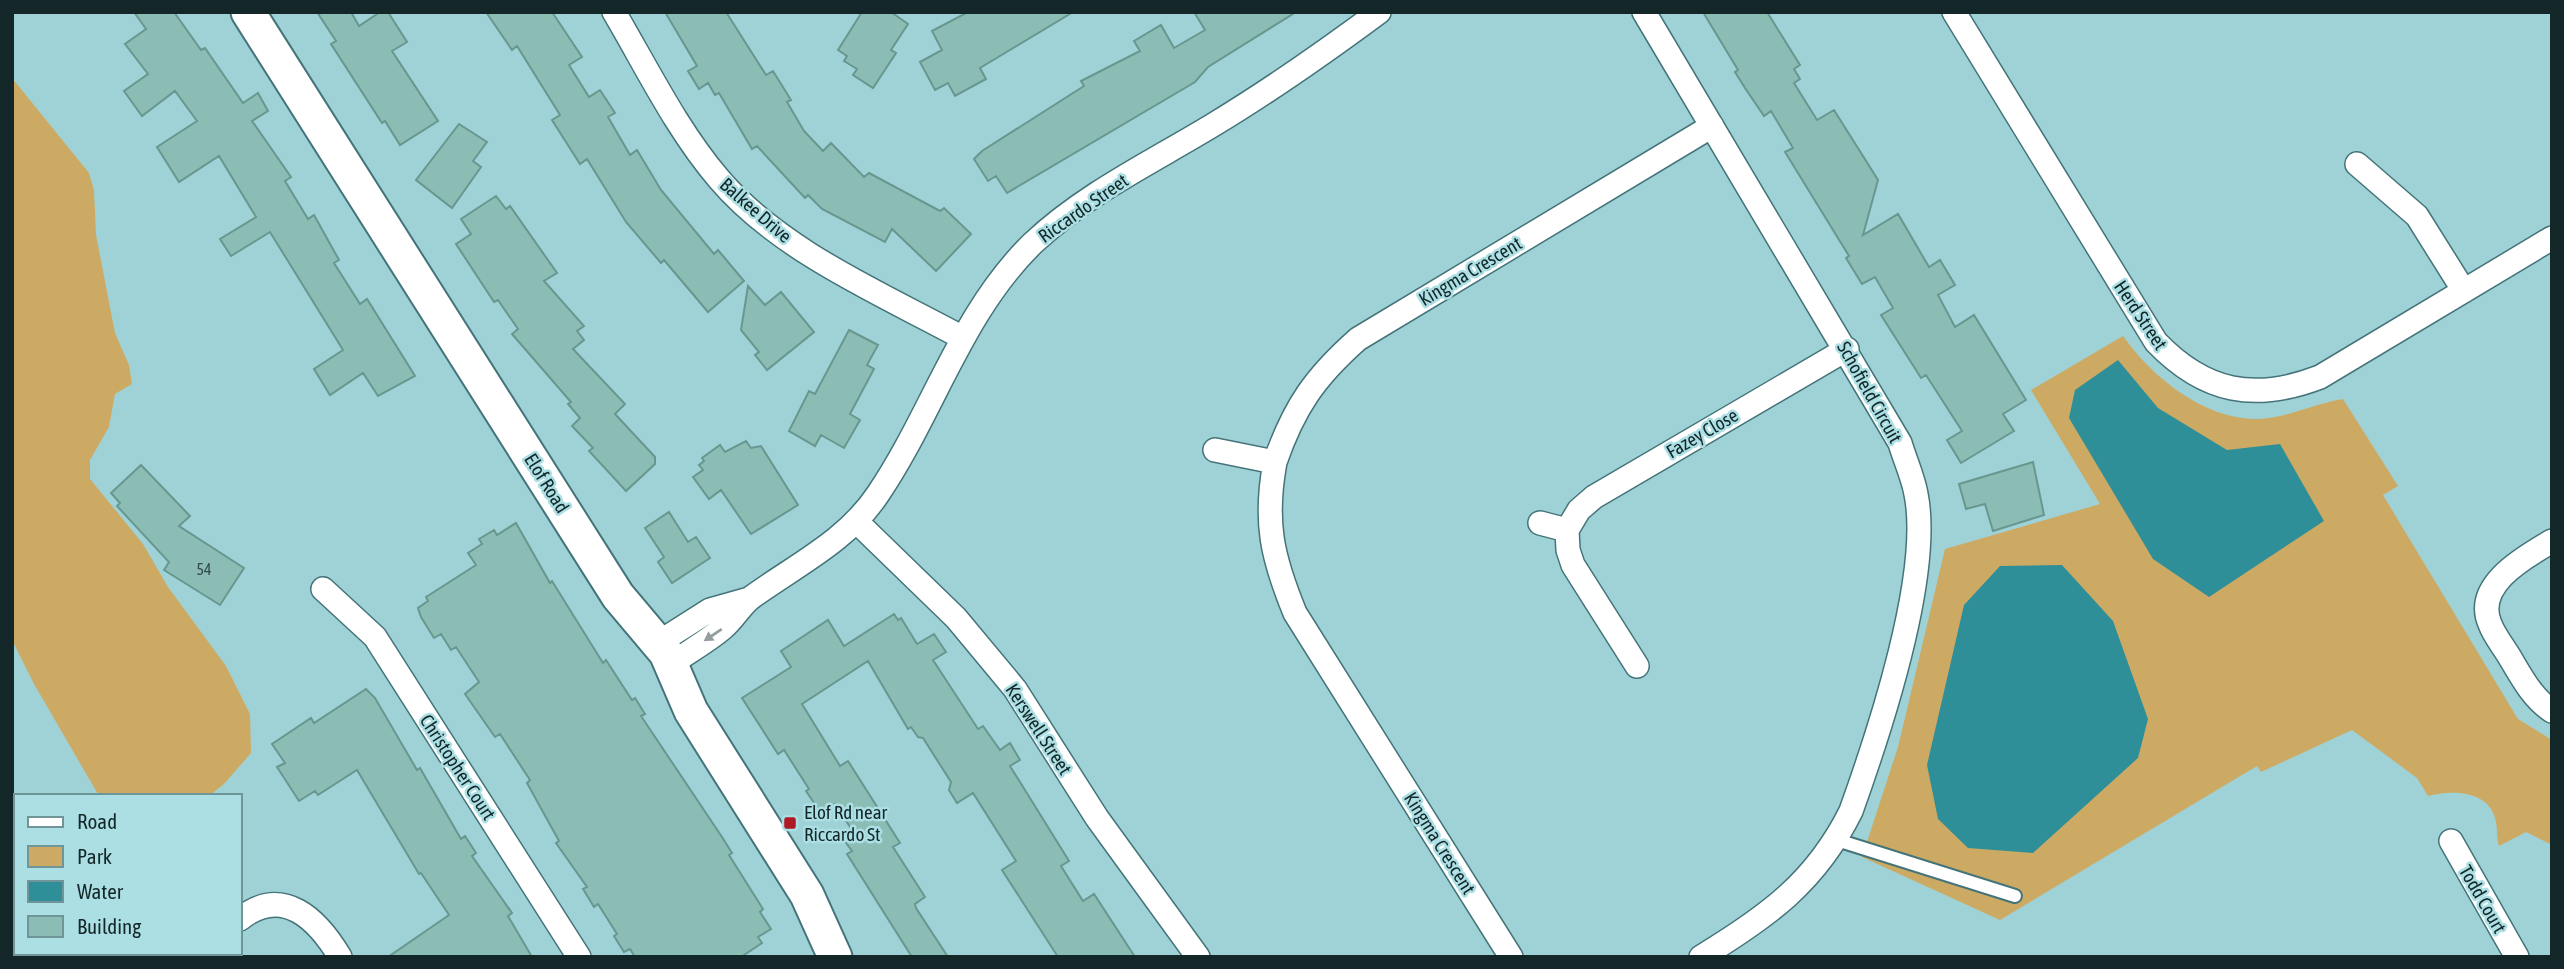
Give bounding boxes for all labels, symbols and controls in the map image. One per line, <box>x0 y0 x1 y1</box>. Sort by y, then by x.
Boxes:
street label: Riccardo Street <box>1034 169 1132 247</box>
street label: Balkee Drive <box>716 173 796 247</box>
street label: Kingma Crescent <box>1415 232 1525 310</box>
street label: Herd Street <box>2110 276 2172 354</box>
street label: Schofield Circuit <box>1833 337 1907 447</box>
street label: Fazey Close <box>1662 404 1742 462</box>
street label: Elof Road <box>520 449 574 517</box>
house number: 54 <box>196 560 212 578</box>
one-way arrow <box>704 628 722 642</box>
street label: Kerswell Street <box>1001 679 1077 779</box>
street label: Christopher Court <box>416 710 500 824</box>
street label: Kingma Crescent <box>1400 788 1480 898</box>
legend <box>14 794 242 955</box>
place label: Elof Rd near Riccardo St <box>804 801 888 845</box>
text: Road <box>77 809 117 833</box>
marker: Elof Rd near Riccardo St <box>782 815 798 831</box>
text: Park <box>77 844 112 868</box>
street label: Todd Court <box>2455 861 2511 937</box>
text: Water <box>77 879 124 903</box>
text: Building <box>77 914 141 938</box>

